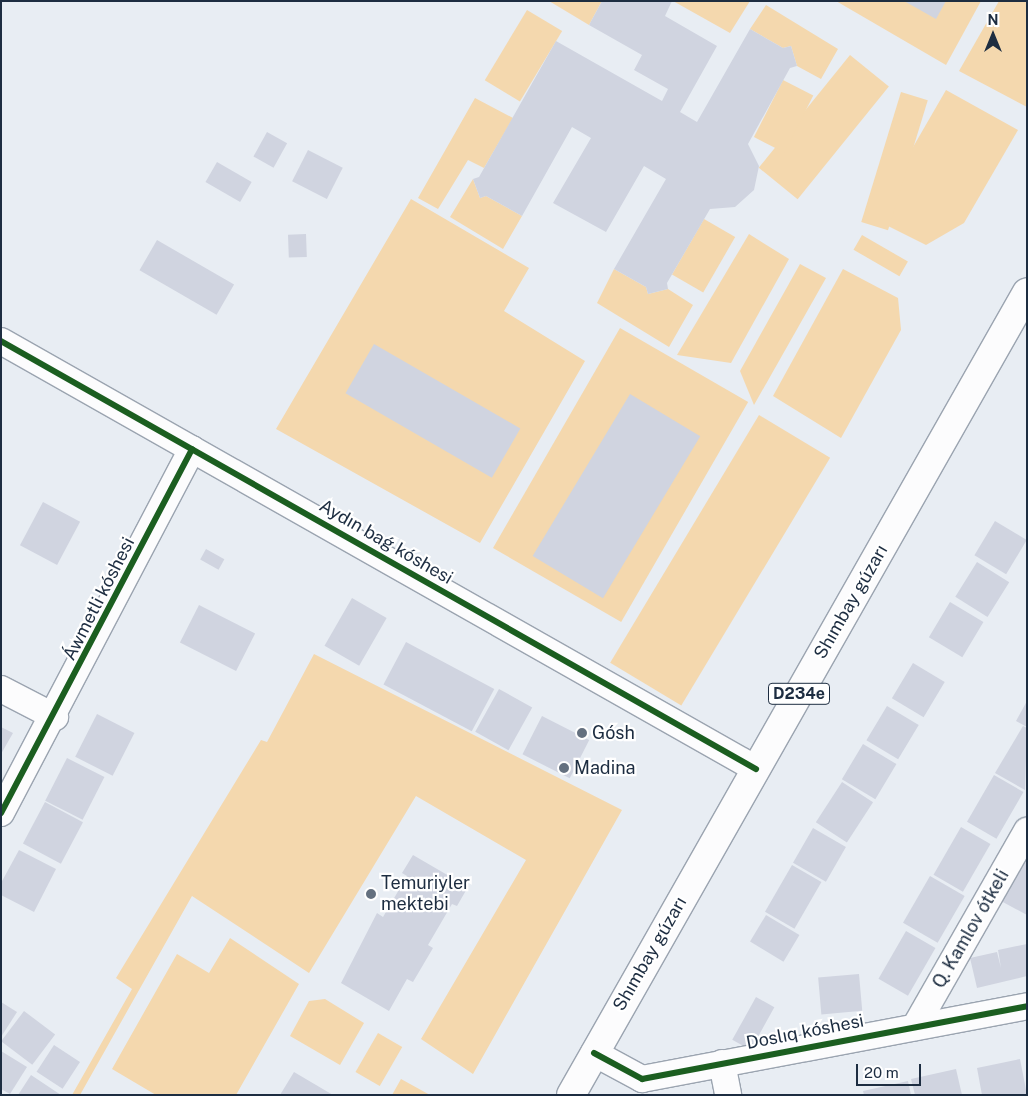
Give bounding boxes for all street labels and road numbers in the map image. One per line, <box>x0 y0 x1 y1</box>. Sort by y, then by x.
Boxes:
street label: Aydın baǵ kóshesi <box>315 495 457 589</box>
street label: Áwmetli kóshesi <box>59 534 139 664</box>
street label: Shımbay gúzarı <box>810 541 892 663</box>
road number: D234e <box>768 681 830 708</box>
street label: Q. Kamlov ótkeli <box>928 866 1014 992</box>
street label: Shımbay gúzarı <box>609 893 691 1015</box>
street label: Doslıq kóshesi <box>744 1010 866 1054</box>

